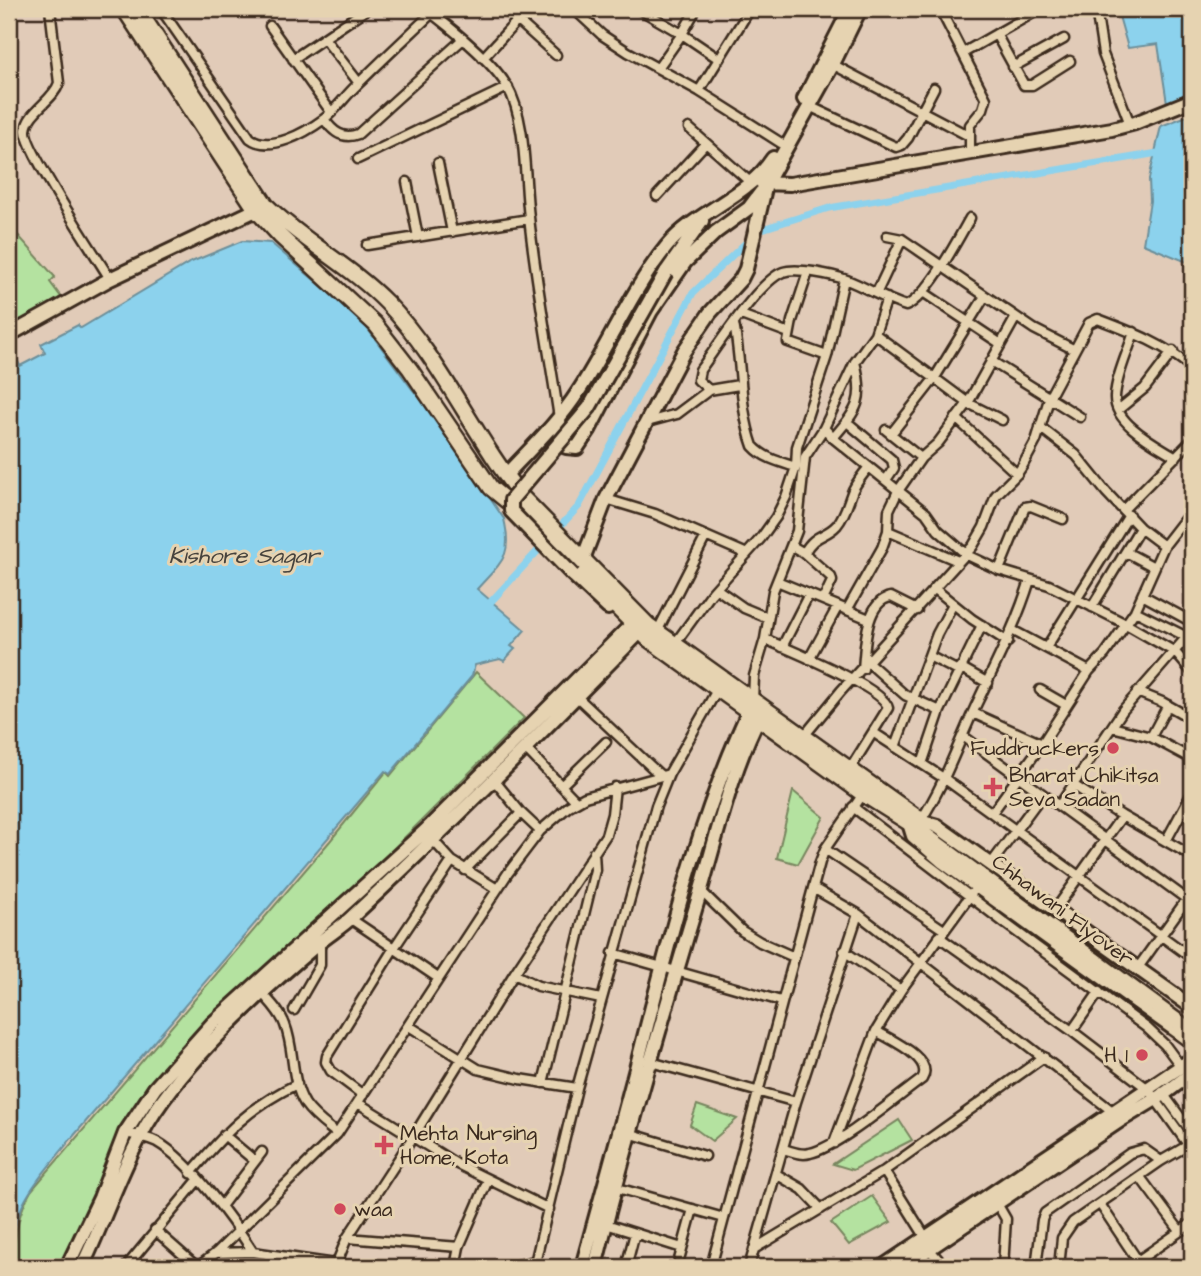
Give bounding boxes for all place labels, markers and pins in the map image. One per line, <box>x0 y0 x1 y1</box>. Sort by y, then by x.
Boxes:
place label: Fuddruckers <box>970 734 1099 763</box>
marker: Fuddruckers <box>1105 740 1121 756</box>
place label: Bharat Chikitsa Seva Sadan <box>1009 761 1159 814</box>
marker: Bharat Chikitsa Seva Sadan <box>983 777 1003 797</box>
place label: H 1 <box>1104 1041 1128 1070</box>
marker: H 1 <box>1134 1047 1150 1063</box>
place label: Mehta Nursing Home, Kota <box>400 1119 537 1172</box>
marker: Mehta Nursing Home, Kota <box>374 1135 394 1155</box>
place label: waa <box>354 1195 393 1224</box>
marker: waa <box>332 1201 348 1217</box>

